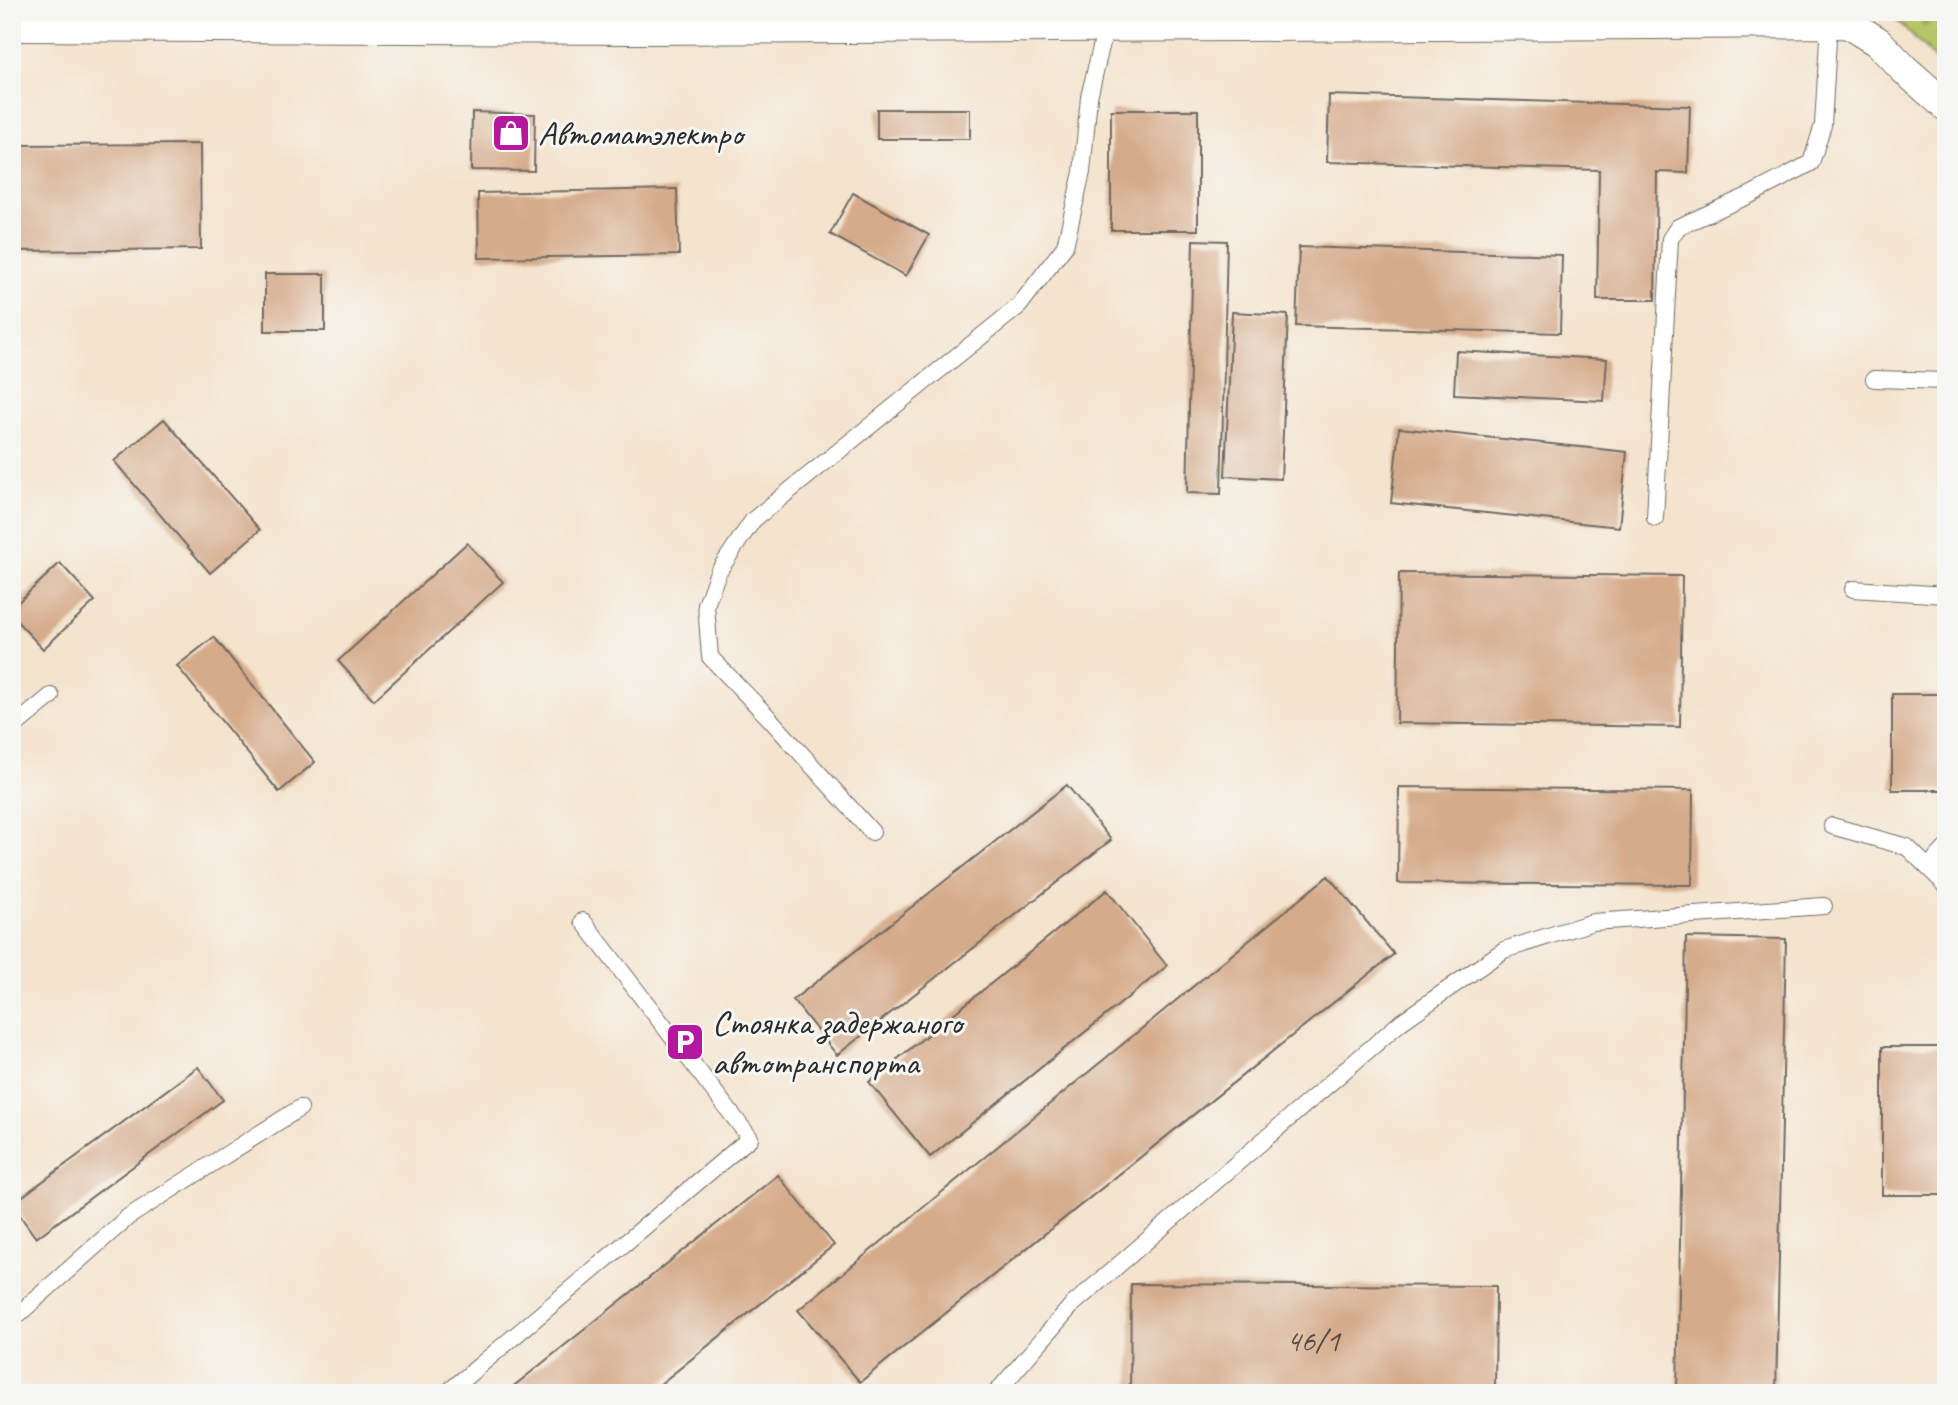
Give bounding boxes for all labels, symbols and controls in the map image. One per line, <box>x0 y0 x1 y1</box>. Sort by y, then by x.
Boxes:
place label: Автоматэлектро <box>538 111 746 156</box>
shop icon: Автоматэлектро <box>490 112 532 154</box>
place label: Стоянка задержаного автотранспорта <box>712 1000 966 1085</box>
parking icon: Стоянка задержаного автотранспорта <box>664 1021 706 1063</box>
house number: 46/1 <box>1286 1320 1341 1361</box>

